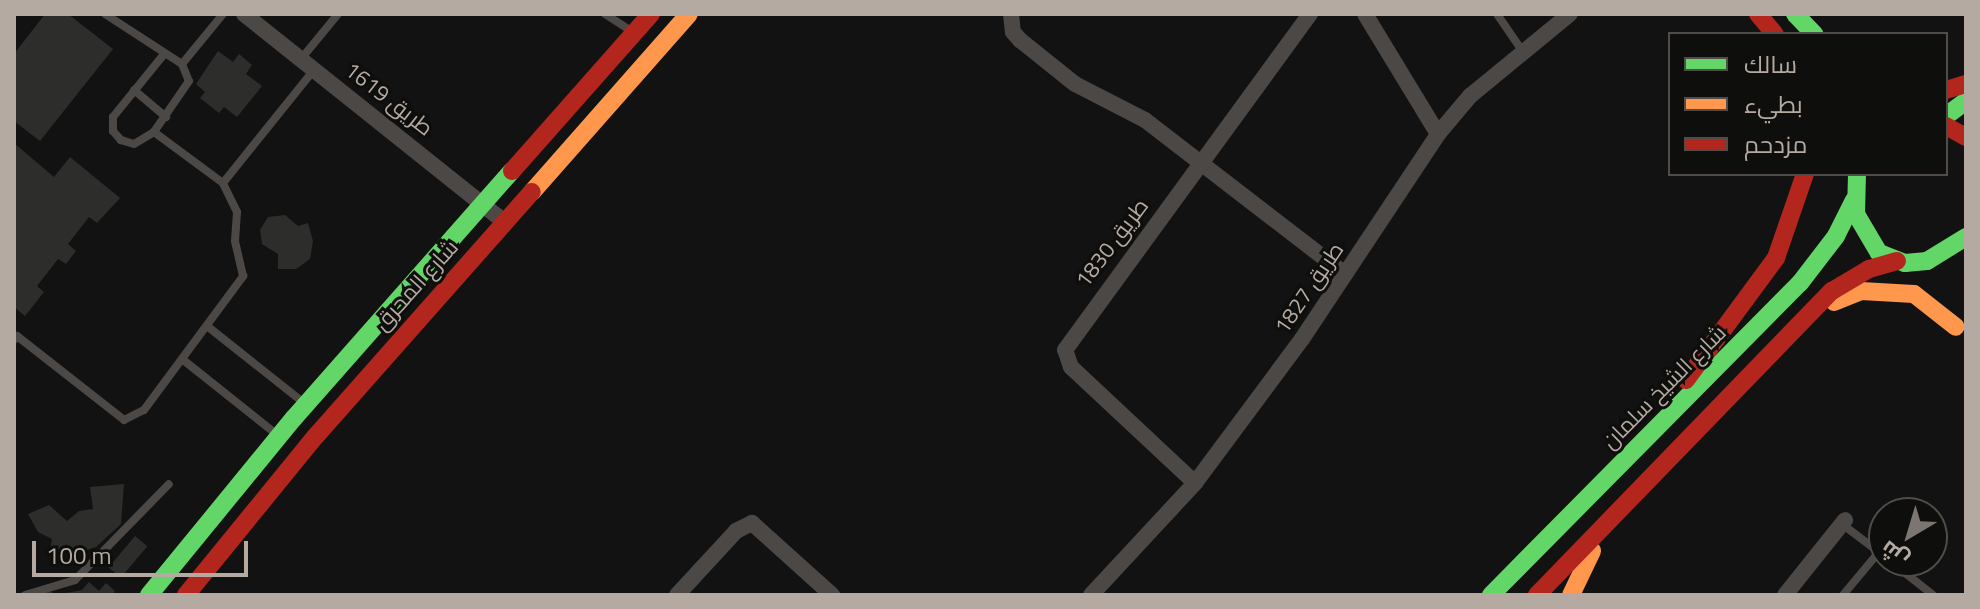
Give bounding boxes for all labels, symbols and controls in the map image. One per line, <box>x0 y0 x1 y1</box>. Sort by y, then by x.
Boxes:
legend <box>1668 32 1948 176</box>
text: سالك <box>1744 46 1797 82</box>
street label: طريق 1619 <box>340 56 438 142</box>
text: بطيء <box>1744 86 1803 122</box>
text: مزدحم <box>1744 126 1807 162</box>
street label: طريق 1830 <box>1070 193 1154 293</box>
street label: شارع المحرق <box>368 234 464 336</box>
street label: طريق 1827 <box>1269 237 1349 339</box>
street label: شارع الشيخ سلمان <box>1597 320 1731 454</box>
north arrow <box>1868 497 1948 577</box>
scale bar <box>36 525 252 575</box>
text: ش <box>1873 532 1916 576</box>
text: 100 m <box>46 537 112 573</box>

